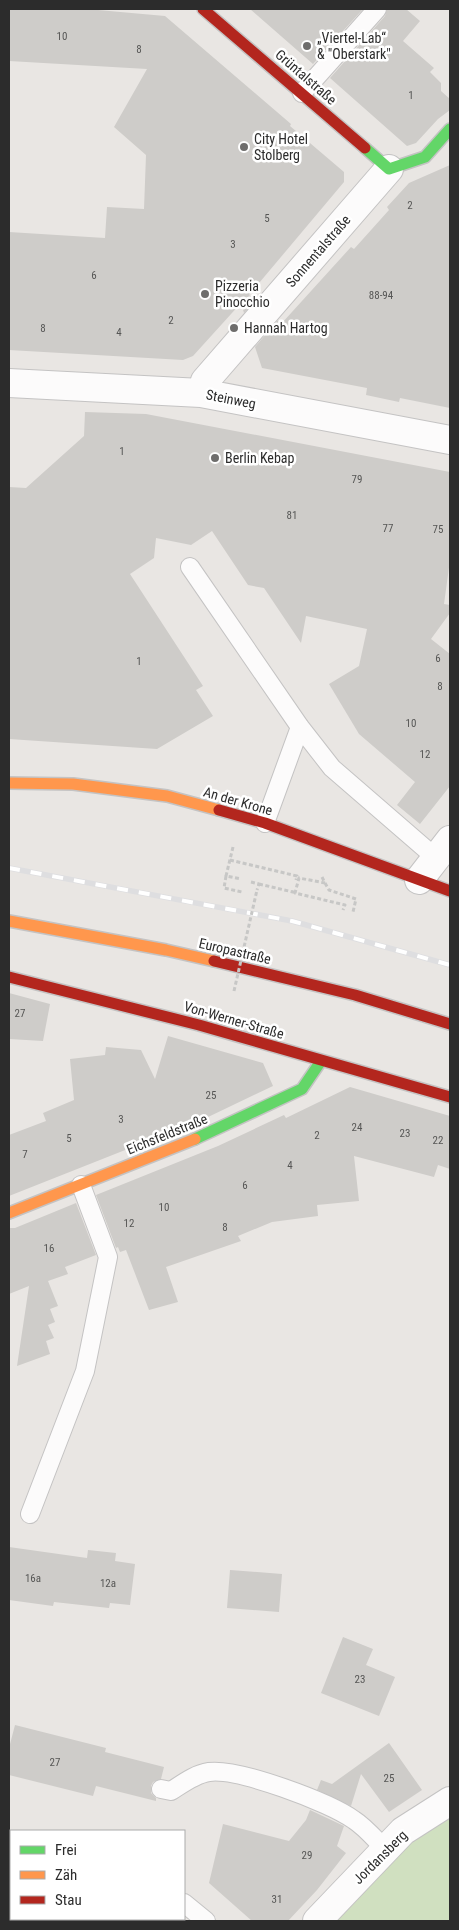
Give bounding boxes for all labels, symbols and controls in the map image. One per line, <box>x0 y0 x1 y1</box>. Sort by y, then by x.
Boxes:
house number: 10 <box>57 30 67 43</box>
place label: „Viertel-Lab“ & "Oberstark" <box>317 30 391 62</box>
marker: „Viertel-Lab“ & "Oberstark" <box>301 40 313 52</box>
house number: 8 <box>136 43 142 56</box>
street label: Grüntalstraße <box>272 46 340 108</box>
house number: 1 <box>408 89 414 102</box>
place label: City Hotel Stolberg <box>254 131 308 163</box>
marker: City Hotel Stolberg <box>238 141 250 153</box>
house number: 2 <box>407 199 413 212</box>
street label: Sonnentalstraße <box>282 211 354 290</box>
house number: 5 <box>264 212 270 225</box>
house number: 3 <box>230 238 236 251</box>
house number: 6 <box>91 269 97 282</box>
place label: Pizzeria Pinocchio <box>215 278 270 310</box>
marker: Pizzeria Pinocchio <box>199 288 211 300</box>
house number: 88-94 <box>369 289 394 302</box>
house number: 2 <box>168 314 174 327</box>
place label: Hannah Hartog <box>244 320 328 336</box>
house number: 8 <box>40 322 46 335</box>
marker: Hannah Hartog <box>228 322 240 334</box>
house number: 4 <box>116 326 122 339</box>
street label: Steinweg <box>205 386 257 412</box>
house number: 1 <box>119 445 125 458</box>
place label: Berlin Kebap <box>225 450 295 466</box>
marker: Berlin Kebap <box>209 452 221 464</box>
house number: 79 <box>352 473 362 486</box>
house number: 81 <box>287 509 297 522</box>
house number: 77 <box>383 522 393 535</box>
house number: 75 <box>433 523 443 536</box>
house number: 6 <box>435 652 441 665</box>
house number: 1 <box>136 655 142 668</box>
house number: 8 <box>437 680 443 693</box>
house number: 10 <box>406 717 416 730</box>
house number: 12 <box>420 748 430 761</box>
street label: An der Krone <box>202 783 275 819</box>
street label: Europastraße <box>197 935 273 967</box>
street label: Von-Werner-Straße <box>182 998 286 1042</box>
house number: 27 <box>15 1007 25 1020</box>
house number: 25 <box>206 1089 216 1102</box>
street label: Eichsfeldstraße <box>124 1110 210 1158</box>
house number: 3 <box>118 1113 124 1126</box>
house number: 24 <box>352 1121 363 1134</box>
house number: 23 <box>400 1127 410 1140</box>
house number: 2 <box>314 1129 320 1142</box>
house number: 5 <box>66 1132 72 1145</box>
house number: 22 <box>433 1134 443 1147</box>
house number: 7 <box>22 1148 28 1161</box>
house number: 4 <box>287 1159 293 1172</box>
house number: 6 <box>242 1179 248 1192</box>
house number: 10 <box>159 1201 169 1214</box>
house number: 12 <box>124 1217 134 1230</box>
house number: 8 <box>222 1221 228 1234</box>
house number: 16 <box>44 1242 54 1255</box>
house number: 16a <box>25 1572 41 1585</box>
house number: 12a <box>100 1577 116 1590</box>
house number: 23 <box>355 1673 365 1686</box>
house number: 27 <box>50 1756 60 1769</box>
house number: 25 <box>384 1772 394 1785</box>
street label: Jordansberg <box>350 1827 410 1887</box>
legend <box>10 1830 185 1920</box>
text: Frei <box>55 1841 77 1859</box>
house number: 29 <box>302 1849 312 1862</box>
text: Zäh <box>55 1866 77 1884</box>
text: Stau <box>55 1891 82 1909</box>
house number: 31 <box>272 1893 282 1906</box>

